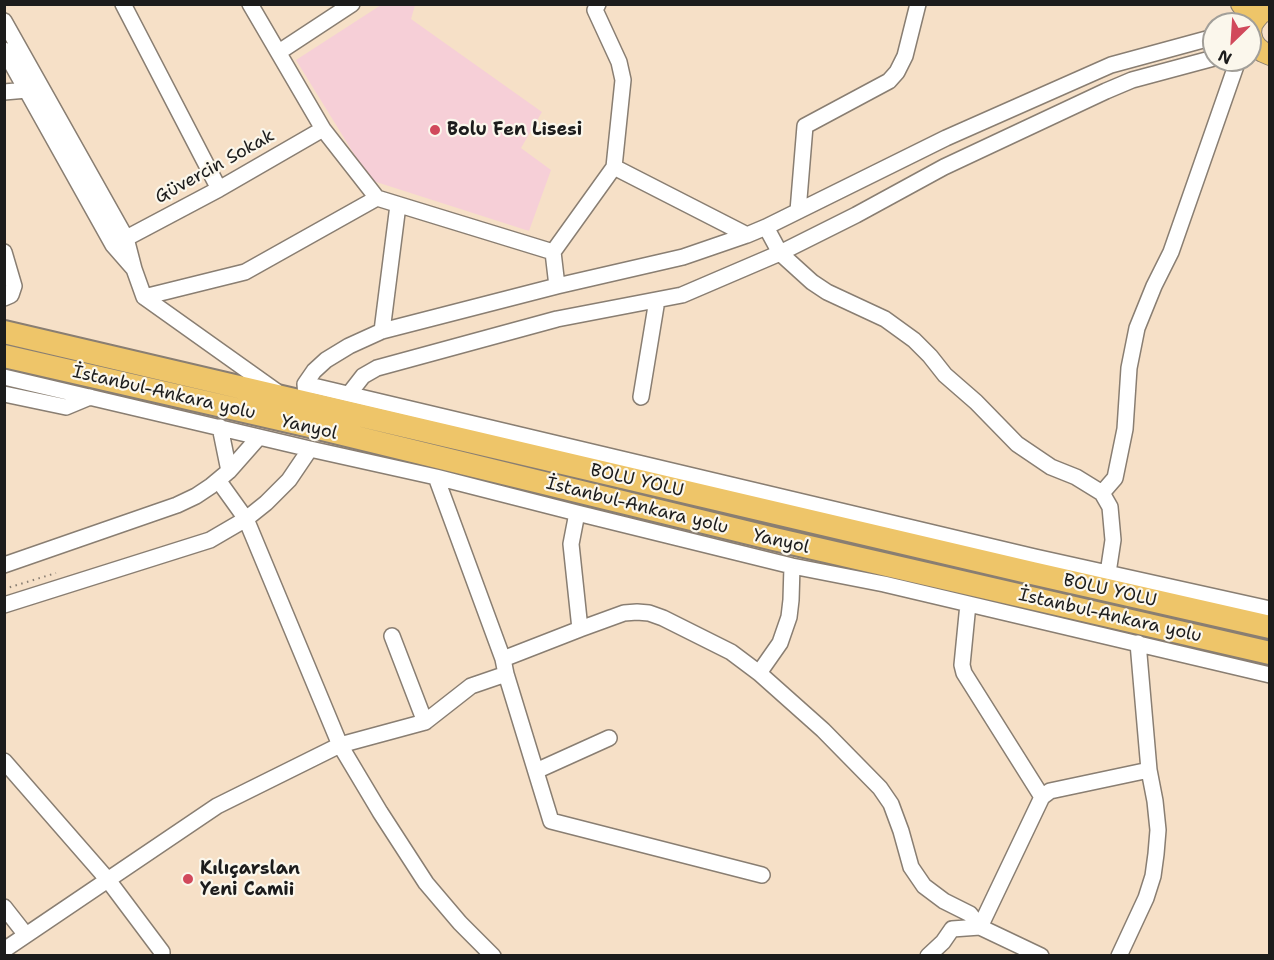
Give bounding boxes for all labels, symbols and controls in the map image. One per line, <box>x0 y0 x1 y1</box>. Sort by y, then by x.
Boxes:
north arrow <box>1202 12 1262 72</box>
text: N <box>1215 45 1235 69</box>
place label: Bolu Fen Lisesi <box>447 119 582 141</box>
marker: Bolu Fen Lisesi <box>428 123 442 137</box>
street label: Güvercin Sokak <box>152 125 278 209</box>
street label: İstanbul-Ankara yolu <box>70 361 258 425</box>
street label: Yanyol <box>279 411 339 445</box>
street label: BOLU YOLU <box>588 460 686 502</box>
street label: İstanbul-Ankara yolu <box>544 473 730 539</box>
street label: Yanyol <box>751 525 811 559</box>
street label: BOLU YOLU <box>1061 570 1159 612</box>
street label: İstanbul-Ankara yolu <box>1016 584 1204 648</box>
place label: Kılıçarslan Yeni Camii <box>200 858 300 900</box>
marker: Kılıçarslan Yeni Camii <box>181 872 195 886</box>

